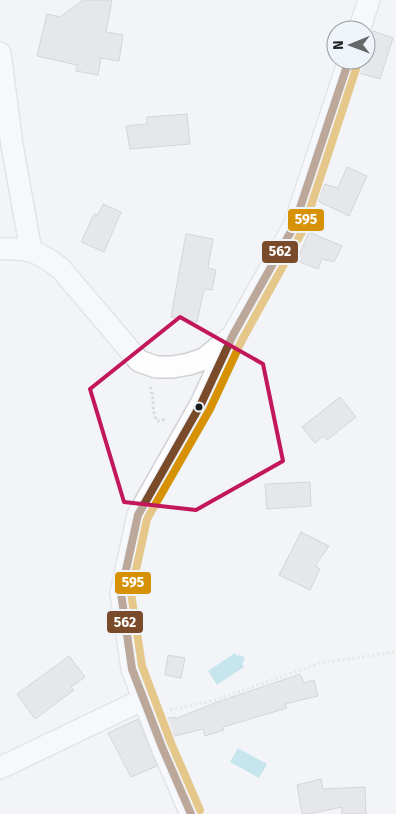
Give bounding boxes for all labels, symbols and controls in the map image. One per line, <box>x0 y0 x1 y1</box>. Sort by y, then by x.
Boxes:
north arrow <box>326 20 376 70</box>
text: N <box>330 40 347 50</box>
line badge: 595 <box>287 208 325 232</box>
text: 595 <box>295 211 318 228</box>
line badge: 562 <box>261 240 299 264</box>
text: 562 <box>269 243 291 260</box>
unlabelled marker <box>194 402 204 412</box>
line badge: 595 <box>114 571 152 595</box>
text: 595 <box>122 574 145 591</box>
line badge: 562 <box>106 610 144 634</box>
text: 562 <box>114 614 136 631</box>

